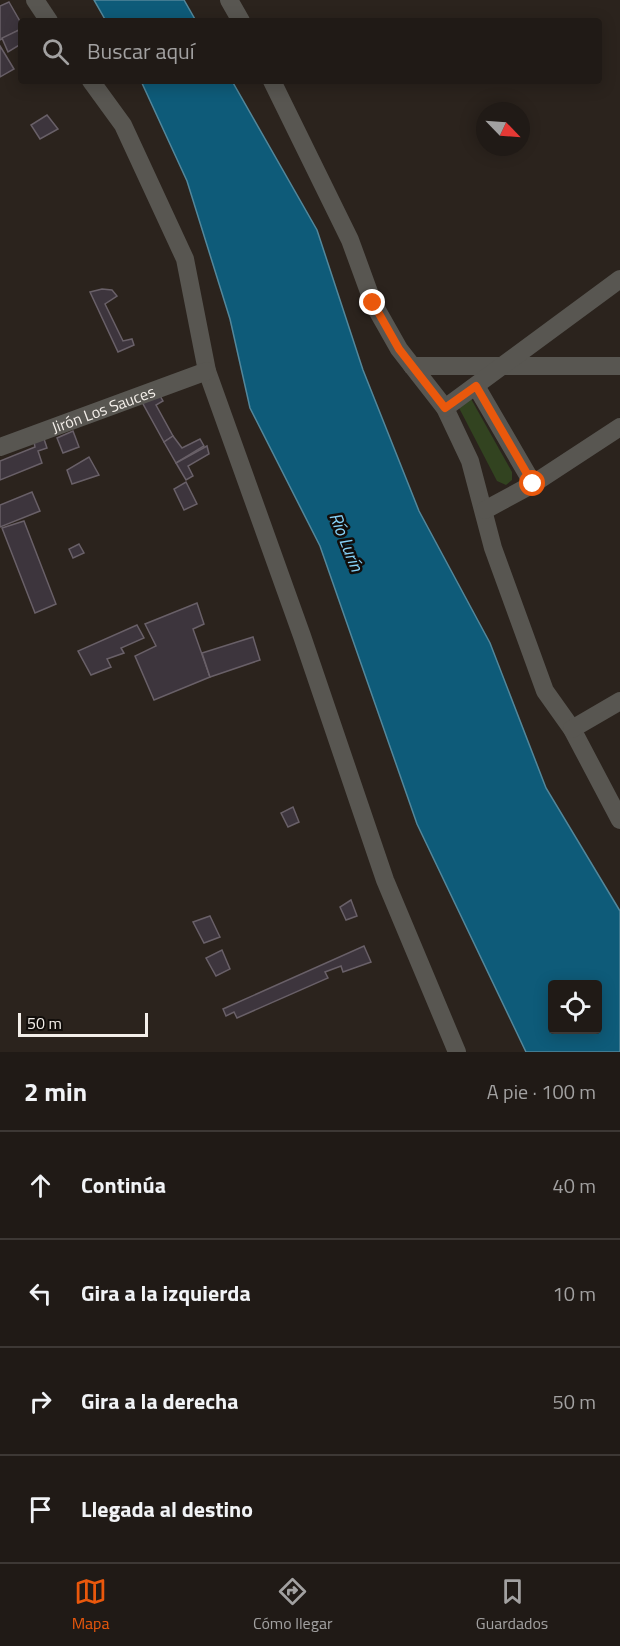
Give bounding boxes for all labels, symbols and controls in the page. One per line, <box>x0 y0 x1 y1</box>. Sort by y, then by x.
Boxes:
search box <box>18 18 602 84</box>
text: Buscar aquí <box>87 34 195 68</box>
icon: search <box>39 35 72 68</box>
north arrow <box>476 102 530 156</box>
route end <box>359 289 385 315</box>
street label: Jirón Los Sauces <box>48 379 158 439</box>
route start <box>519 470 545 496</box>
water label: Río Lurín <box>322 508 371 576</box>
map controls <box>548 980 602 1034</box>
button: locate <box>548 980 602 1034</box>
scale bar <box>18 1010 148 1038</box>
text: 50 m <box>27 1011 62 1035</box>
text: 2 min <box>24 1072 87 1111</box>
text: A pie · 100 m <box>487 1076 596 1107</box>
text: Continúa <box>81 1168 166 1202</box>
icon: ahead <box>24 1169 57 1202</box>
text: 40 m <box>552 1170 596 1201</box>
text: Gira a la izquierda <box>81 1276 251 1310</box>
icon: left <box>24 1277 57 1310</box>
text: 10 m <box>552 1278 596 1309</box>
text: Gira a la derecha <box>81 1384 238 1418</box>
icon: right <box>24 1385 57 1418</box>
text: 50 m <box>552 1386 596 1417</box>
text: Llegada al destino <box>81 1492 253 1526</box>
icon: arrive <box>24 1493 57 1526</box>
tab: Mapa <box>72 1575 110 1635</box>
tab: Cómo llegar <box>253 1575 332 1635</box>
tab: Guardados <box>476 1575 548 1635</box>

